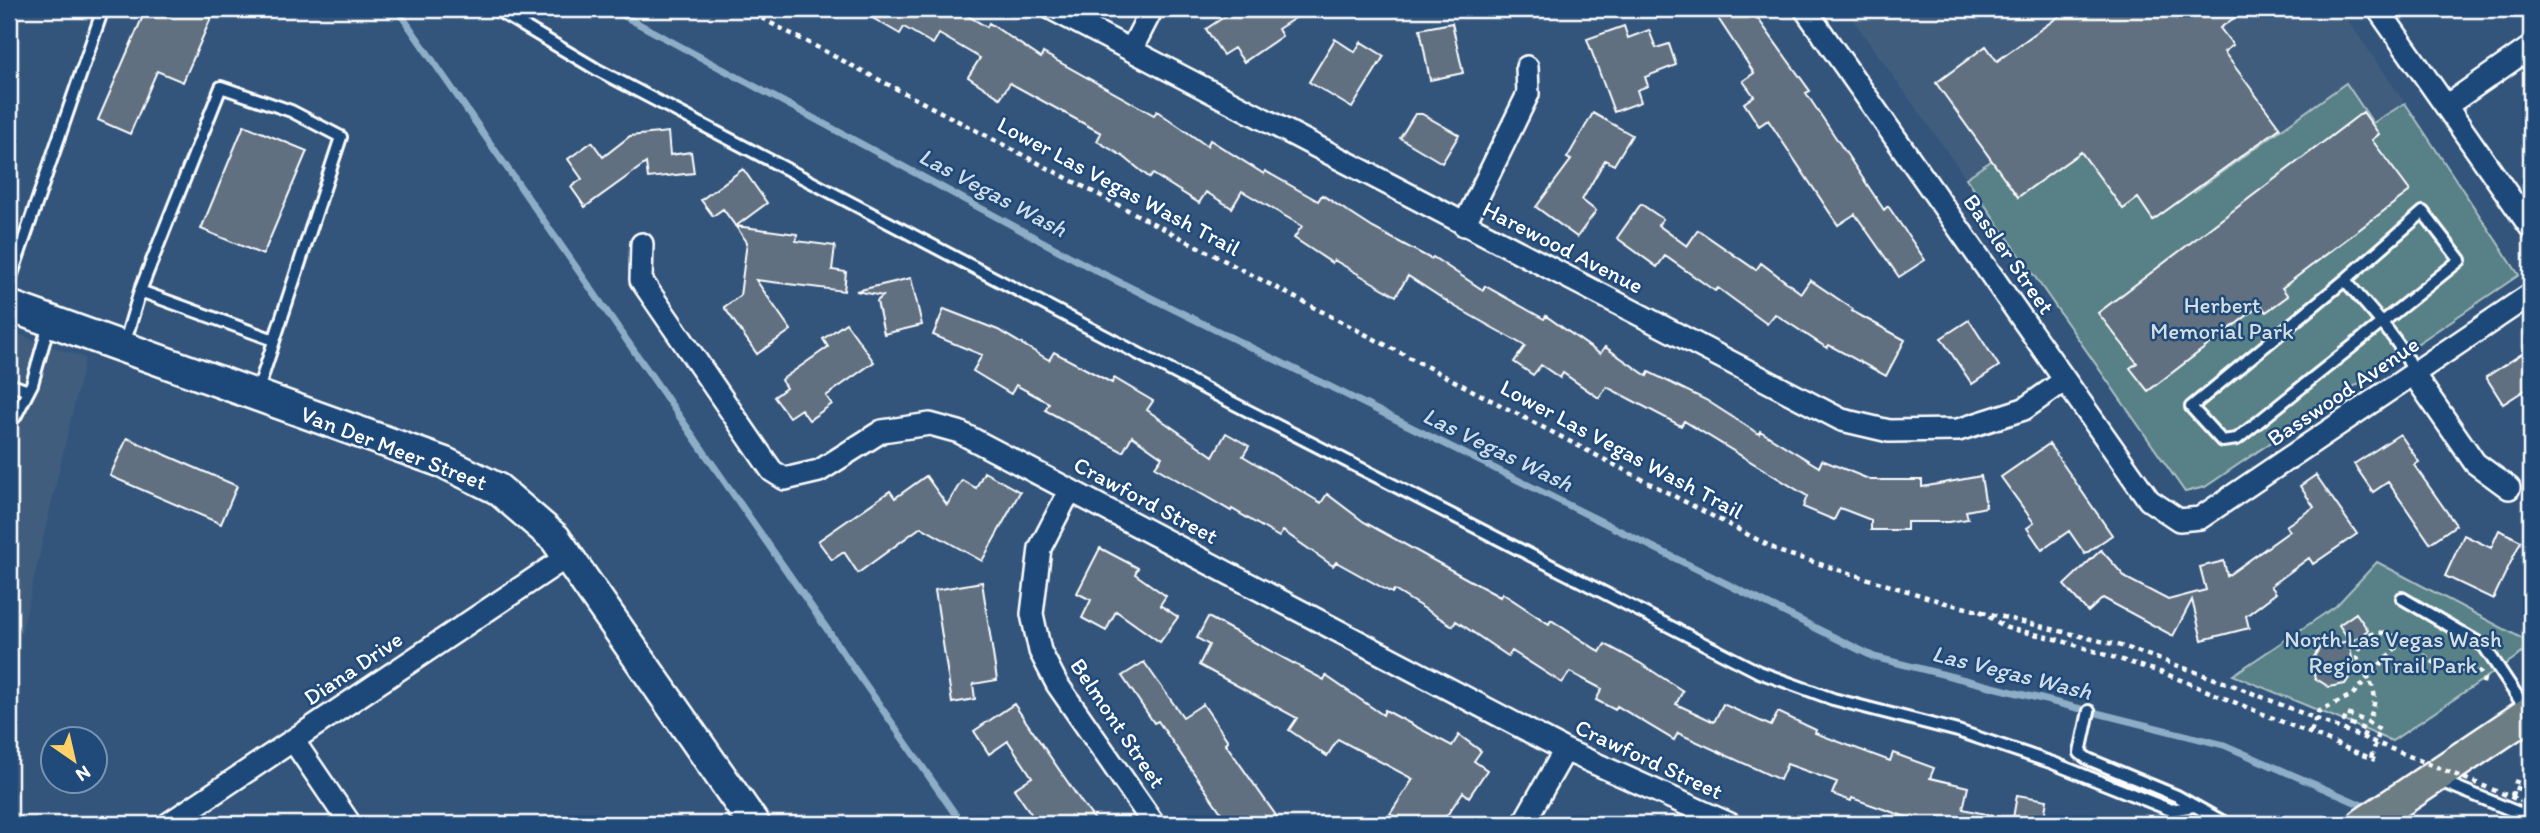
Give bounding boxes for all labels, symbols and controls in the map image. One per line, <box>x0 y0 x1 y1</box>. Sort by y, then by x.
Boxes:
street label: Lower Las Vegas Wash Trail <box>994 111 1244 261</box>
water label: Las Vegas Wash <box>915 142 1071 242</box>
street label: Bassler Street <box>1957 188 2061 320</box>
street label: Harewood Avenue <box>1478 194 1648 300</box>
park label: Herbert Memorial Park <box>2150 291 2294 345</box>
street label: Basswood Avenue <box>2262 330 2424 452</box>
street label: Lower Las Vegas Wash Trail <box>1496 373 1749 525</box>
street label: Van Der Meer Street <box>297 400 491 497</box>
water label: Las Vegas Wash <box>1418 400 1578 498</box>
street label: Crawford Street <box>1069 450 1223 550</box>
street label: Diana Drive <box>298 625 408 711</box>
park label: North Las Vegas Wash Region Trail Park <box>2284 625 2502 679</box>
water label: Las Vegas Wash <box>1929 638 2095 706</box>
street label: Belmont Street <box>1064 653 1172 793</box>
street label: Crawford Street <box>1571 713 1728 806</box>
north arrow <box>38 724 108 794</box>
text: N <box>71 761 95 787</box>

